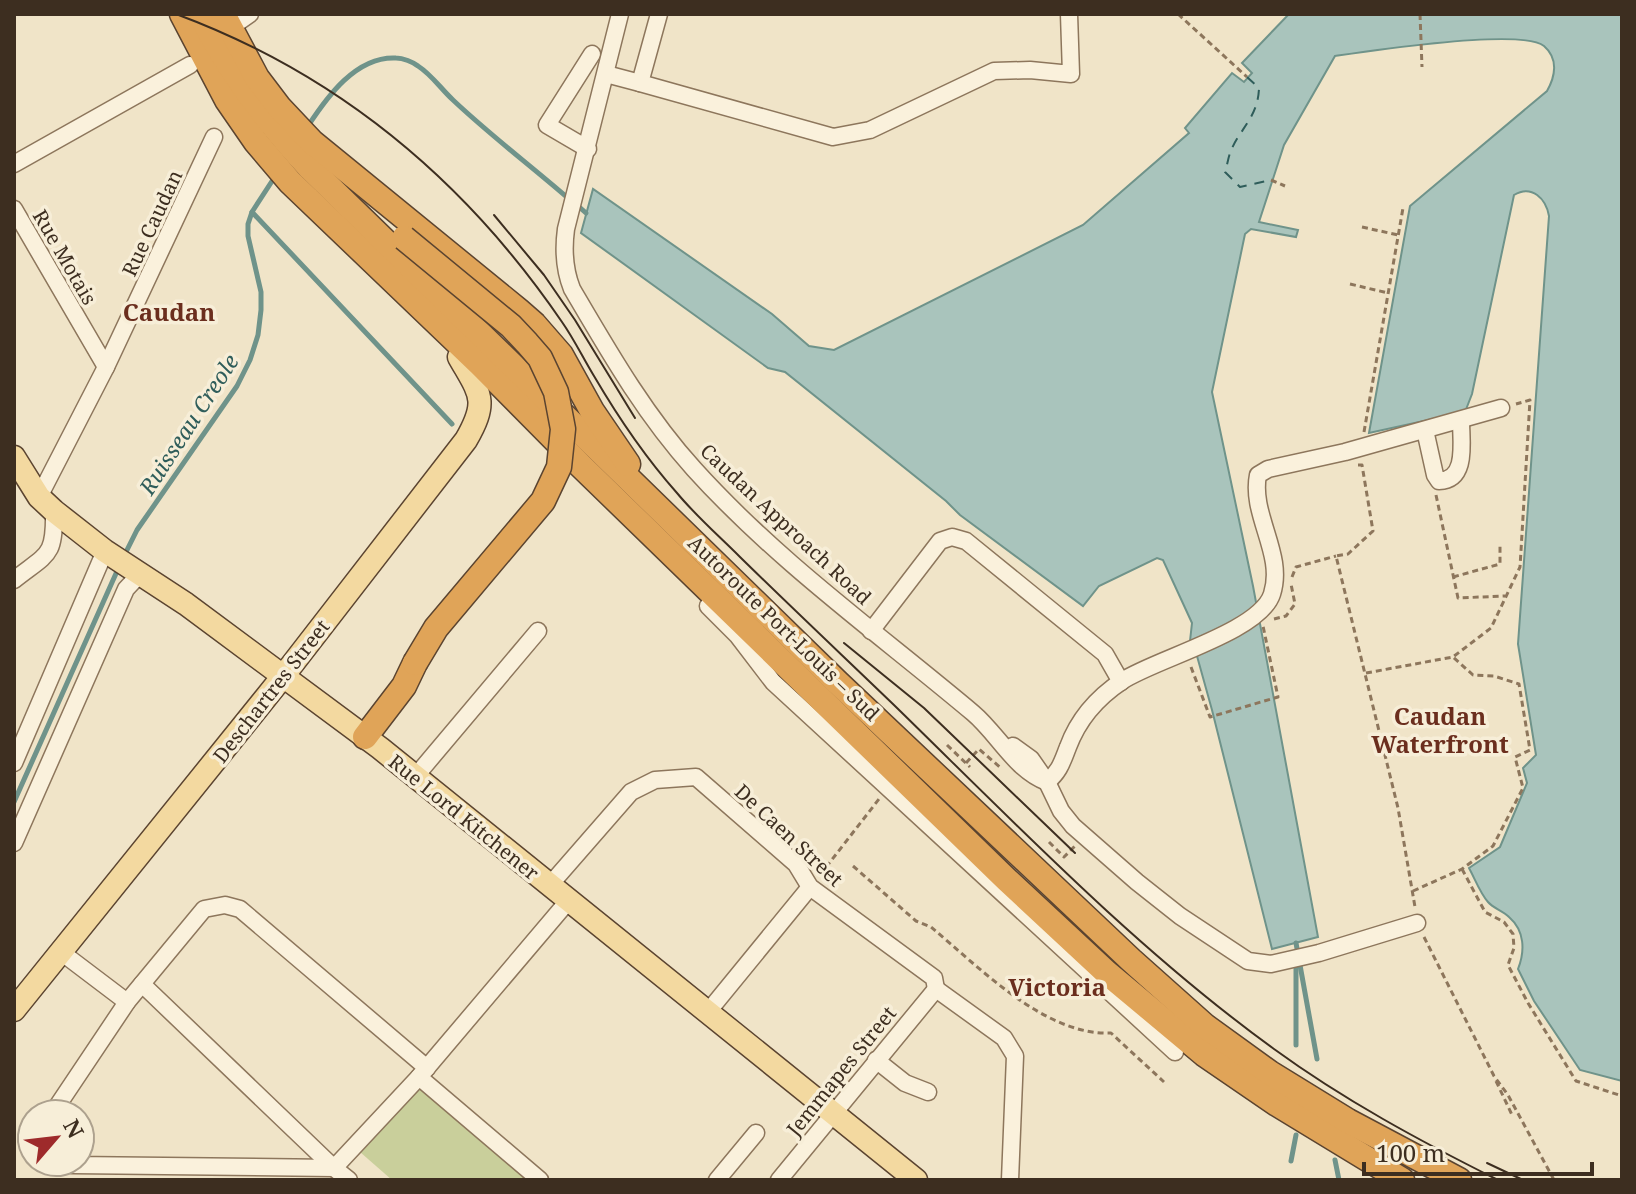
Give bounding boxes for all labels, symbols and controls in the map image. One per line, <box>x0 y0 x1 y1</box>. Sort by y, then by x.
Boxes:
street label: Rue Caudan <box>116 165 188 281</box>
street label: Rue Motais <box>27 204 103 310</box>
district label: Caudan <box>123 295 215 328</box>
water label: Ruisseau Creole <box>131 348 245 501</box>
street label: Caudan Approach Road <box>695 438 877 610</box>
street label: Autoroute Port-Louis – Sud <box>682 529 886 727</box>
street label: Deschartres Street <box>207 614 335 768</box>
district label: Caudan Waterfront <box>1371 699 1509 760</box>
street label: Rue Lord Kitchener <box>383 748 545 886</box>
street label: De Caen Street <box>729 778 849 892</box>
district label: Victoria <box>1008 970 1106 1003</box>
street label: Jemmapes Street <box>780 1000 902 1142</box>
north arrow <box>16 1098 96 1178</box>
text: N <box>57 1113 92 1143</box>
scale bar <box>1364 1126 1592 1176</box>
text: 100 m <box>1376 1136 1445 1169</box>

